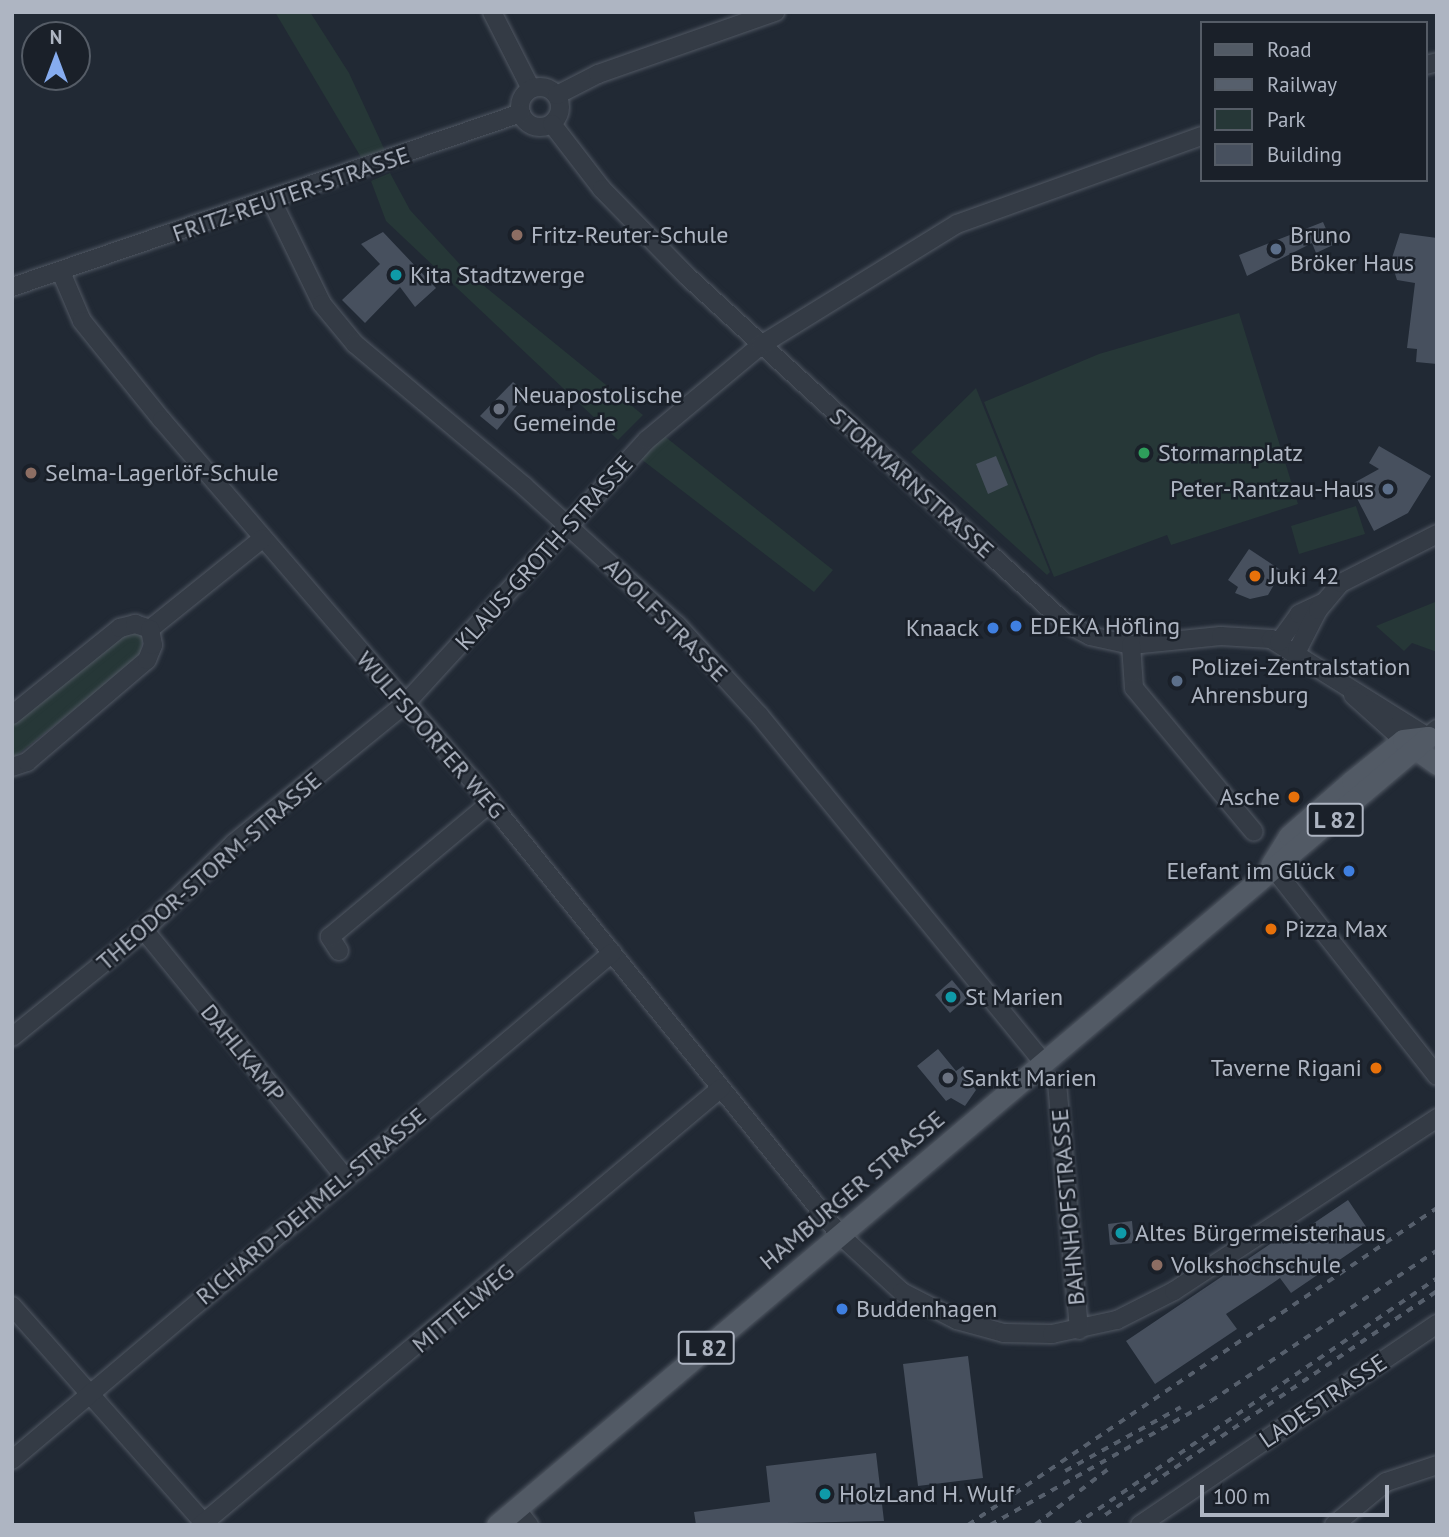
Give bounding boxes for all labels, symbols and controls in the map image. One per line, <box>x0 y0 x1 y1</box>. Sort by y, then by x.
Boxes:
north arrow <box>21 21 91 91</box>
legend <box>1200 21 1428 182</box>
text: N <box>50 25 62 49</box>
text: Road <box>1267 36 1311 63</box>
text: Railway <box>1267 71 1337 98</box>
text: Park <box>1267 106 1306 133</box>
street label: FRITZ-REUTER-STRASSE <box>169 140 413 248</box>
text: Building <box>1267 141 1342 168</box>
place label: Fritz-Reuter-Schule <box>531 221 728 249</box>
place label: Bruno Bröker Haus <box>1290 221 1414 277</box>
marker: Fritz-Reuter-Schule <box>509 227 525 243</box>
marker: Bruno Bröker Haus <box>1268 241 1284 257</box>
place label: Kita Stadtzwerge <box>410 261 585 289</box>
marker: Kita Stadtzwerge <box>388 267 404 283</box>
place label: Neuapostolische Gemeinde <box>513 381 683 437</box>
marker: Neuapostolische Gemeinde <box>491 401 507 417</box>
street label: STORMARNSTRASSE <box>824 402 1000 564</box>
place label: Stormarnplatz <box>1158 439 1303 467</box>
marker: Stormarnplatz <box>1136 445 1152 461</box>
street label: KLAUS-GROTH-STRASSE <box>449 450 639 656</box>
place label: Selma-Lagerlöf-Schule <box>45 459 279 487</box>
marker: Selma-Lagerlöf-Schule <box>23 465 39 481</box>
place label: Peter-Rantzau-Haus <box>1170 475 1374 503</box>
marker: Peter-Rantzau-Haus <box>1380 481 1396 497</box>
street label: ADOLFSTRASSE <box>598 552 734 688</box>
place label: Juki 42 <box>1269 562 1339 590</box>
marker: Juki 42 <box>1247 568 1263 584</box>
place label: EDEKA Höfling <box>1030 612 1181 640</box>
place label: Knaack <box>906 614 979 642</box>
marker: EDEKA Höfling <box>1008 618 1024 634</box>
marker: Knaack <box>985 620 1001 636</box>
street label: WULFSDORFER WEG <box>350 645 512 825</box>
place label: Polizei-Zentralstation Ahrensburg <box>1191 653 1410 709</box>
marker: Polizei-Zentralstation Ahrensburg <box>1169 673 1185 689</box>
street label: THEODOR-STORM-STRASSE <box>91 766 327 976</box>
place label: Asche <box>1220 783 1280 811</box>
marker: Asche <box>1286 789 1302 805</box>
road number: L 82 <box>1305 800 1365 840</box>
place label: Elefant im Glück <box>1166 857 1335 885</box>
marker: Elefant im Glück <box>1341 863 1357 879</box>
place label: Pizza Max <box>1285 915 1388 943</box>
marker: Pizza Max <box>1263 921 1279 937</box>
place label: St Marien <box>965 983 1063 1011</box>
marker: St Marien <box>943 989 959 1005</box>
street label: DAHLKAMP <box>195 998 291 1108</box>
place label: Taverne Rigani <box>1211 1054 1362 1082</box>
marker: Taverne Rigani <box>1368 1060 1384 1076</box>
place label: Sankt Marien <box>962 1064 1097 1092</box>
marker: Sankt Marien <box>940 1070 956 1086</box>
street label: RICHARD-DEHMEL-STRASSE <box>190 1101 432 1311</box>
street label: HAMBURGER STRASSE <box>754 1104 950 1276</box>
street label: BAHNHOFSTRASSE <box>1045 1107 1091 1307</box>
place label: Altes Bürgermeisterhaus <box>1135 1219 1385 1247</box>
marker: Altes Bürgermeisterhaus <box>1113 1225 1129 1241</box>
place label: Volkshochschule <box>1171 1251 1341 1279</box>
street label: MITTELWEG <box>406 1257 520 1359</box>
marker: Volkshochschule <box>1149 1257 1165 1273</box>
place label: Buddenhagen <box>856 1295 997 1323</box>
marker: Buddenhagen <box>834 1301 850 1317</box>
road number: L 82 <box>676 1329 736 1368</box>
street label: LADESTRASSE <box>1254 1348 1392 1454</box>
scale bar <box>1204 1470 1393 1514</box>
place label: HolzLand H. Wulf <box>839 1480 1016 1508</box>
text: 100 m <box>1213 1483 1270 1510</box>
marker: HolzLand H. Wulf <box>817 1486 833 1502</box>

